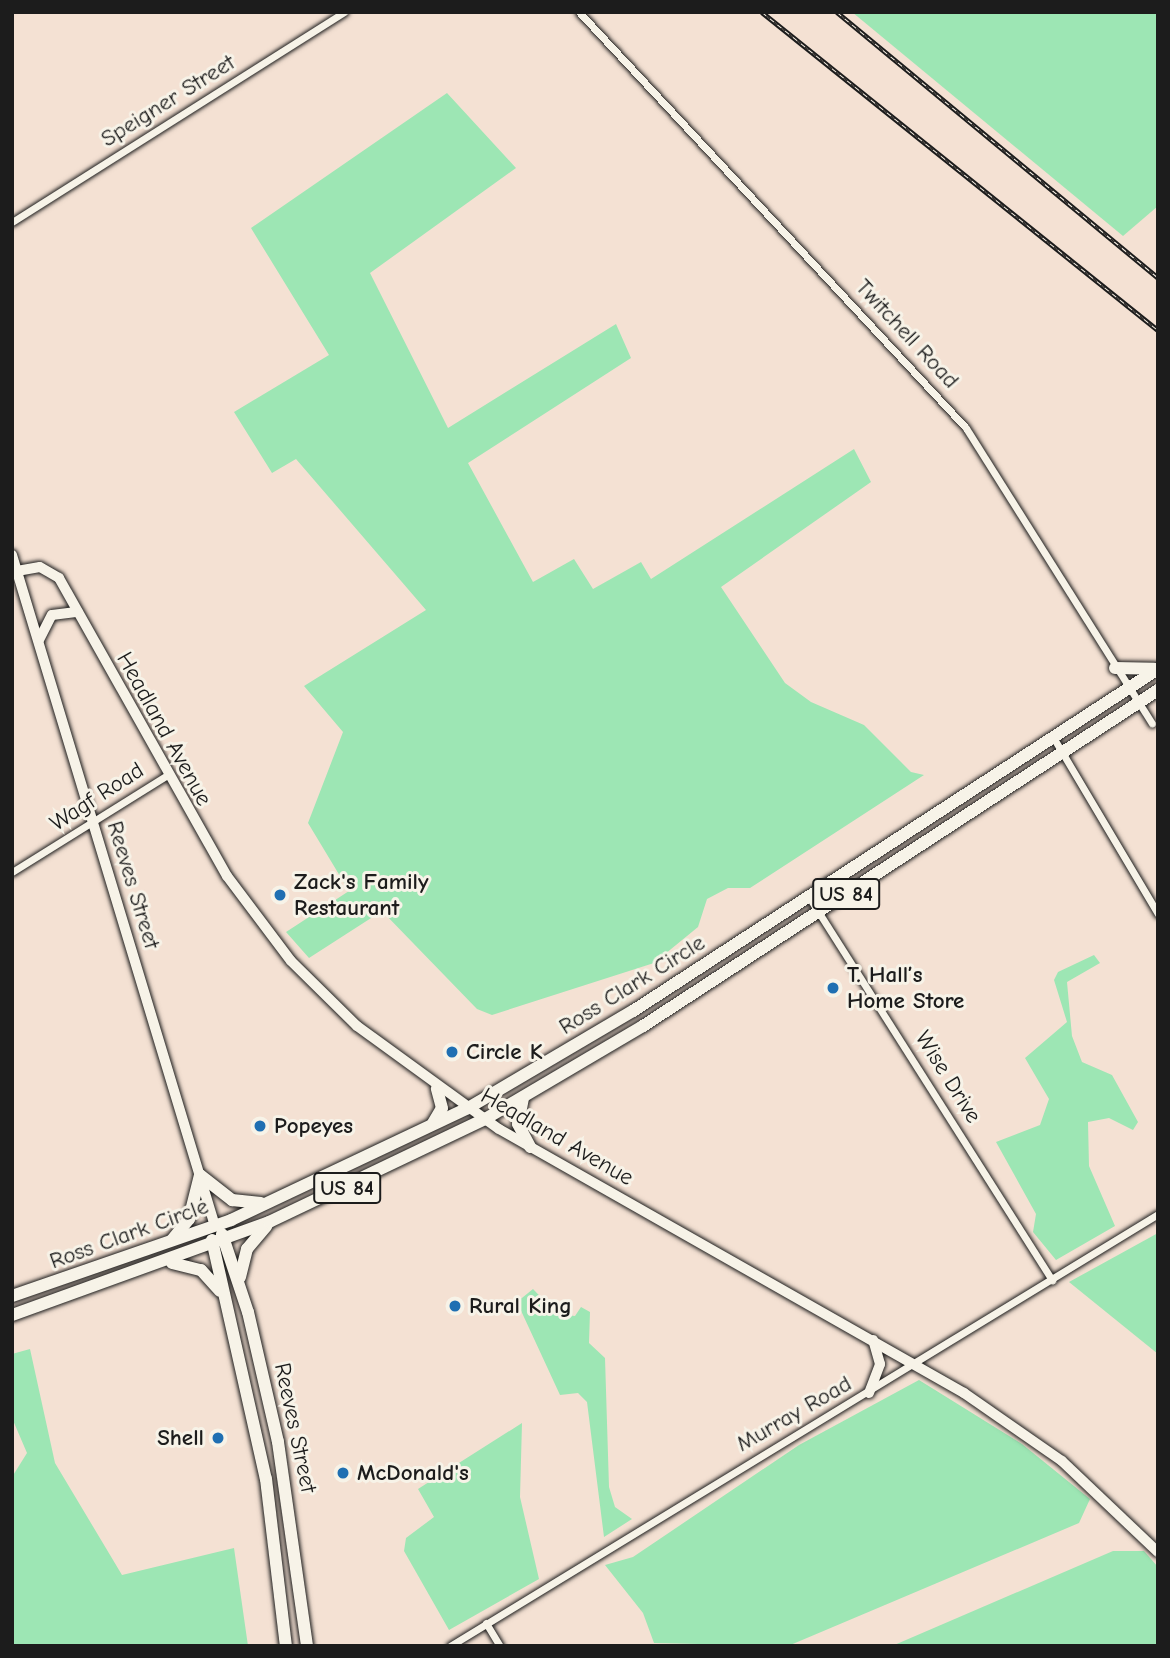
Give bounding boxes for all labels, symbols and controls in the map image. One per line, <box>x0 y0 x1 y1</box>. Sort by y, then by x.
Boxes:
street label: Speigner Street <box>96 49 240 153</box>
street label: Twitchell Road <box>849 274 965 394</box>
street label: Headland Avenue <box>110 647 218 811</box>
street label: Wagf Road <box>45 757 149 837</box>
street label: Reeves Street <box>101 818 165 952</box>
place label: Zack's Family Restaurant <box>294 868 429 922</box>
road number: US 84 <box>811 876 881 912</box>
marker: Zack's Family Restaurant <box>272 887 288 903</box>
street label: Ross Clark Circle <box>554 929 710 1041</box>
place label: T. Hall’s Home Store <box>847 961 964 1015</box>
marker: T. Hall’s Home Store <box>825 980 841 996</box>
street label: Wise Drive <box>909 1026 987 1128</box>
place label: Circle K <box>466 1038 543 1066</box>
marker: Circle K <box>444 1044 460 1060</box>
street label: Headland Avenue <box>476 1082 638 1192</box>
place label: Popeyes <box>274 1112 353 1140</box>
marker: Popeyes <box>252 1118 268 1134</box>
road number: US 84 <box>312 1170 382 1206</box>
street label: Ross Clark Circle <box>46 1193 212 1275</box>
place label: Rural King <box>469 1292 572 1320</box>
marker: Rural King <box>447 1298 463 1314</box>
street label: Reeves Street <box>268 1361 322 1495</box>
street label: Murray Road <box>732 1370 856 1458</box>
place label: Shell <box>157 1424 204 1452</box>
marker: Shell <box>210 1430 226 1446</box>
place label: McDonald's <box>357 1459 469 1487</box>
marker: McDonald's <box>335 1465 351 1481</box>

